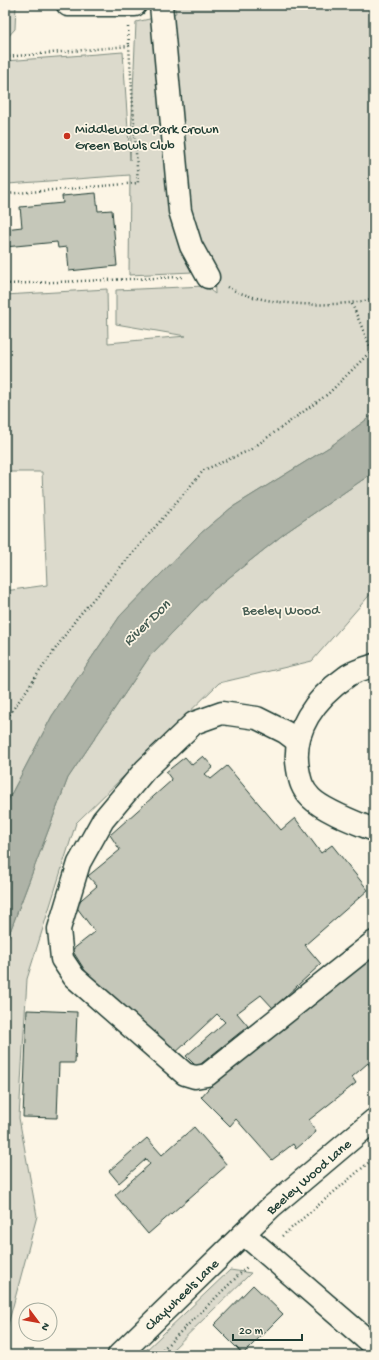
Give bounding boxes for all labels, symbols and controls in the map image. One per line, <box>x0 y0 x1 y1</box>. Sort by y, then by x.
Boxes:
place label: Middlewood Park Crown Green Bowls Club <box>75 122 219 155</box>
marker: Middlewood Park Crown Green Bowls Club <box>62 131 72 141</box>
water label: River Don <box>120 596 175 650</box>
park label: Beeley Wood <box>242 603 321 620</box>
street label: Beeley Wood Lane <box>263 1136 356 1220</box>
street label: Claywheels Lane <box>142 1256 224 1335</box>
north arrow <box>18 1302 58 1342</box>
scale bar <box>233 1316 302 1342</box>
text: N <box>38 1320 52 1332</box>
text: 20 m <box>239 1325 264 1339</box>

